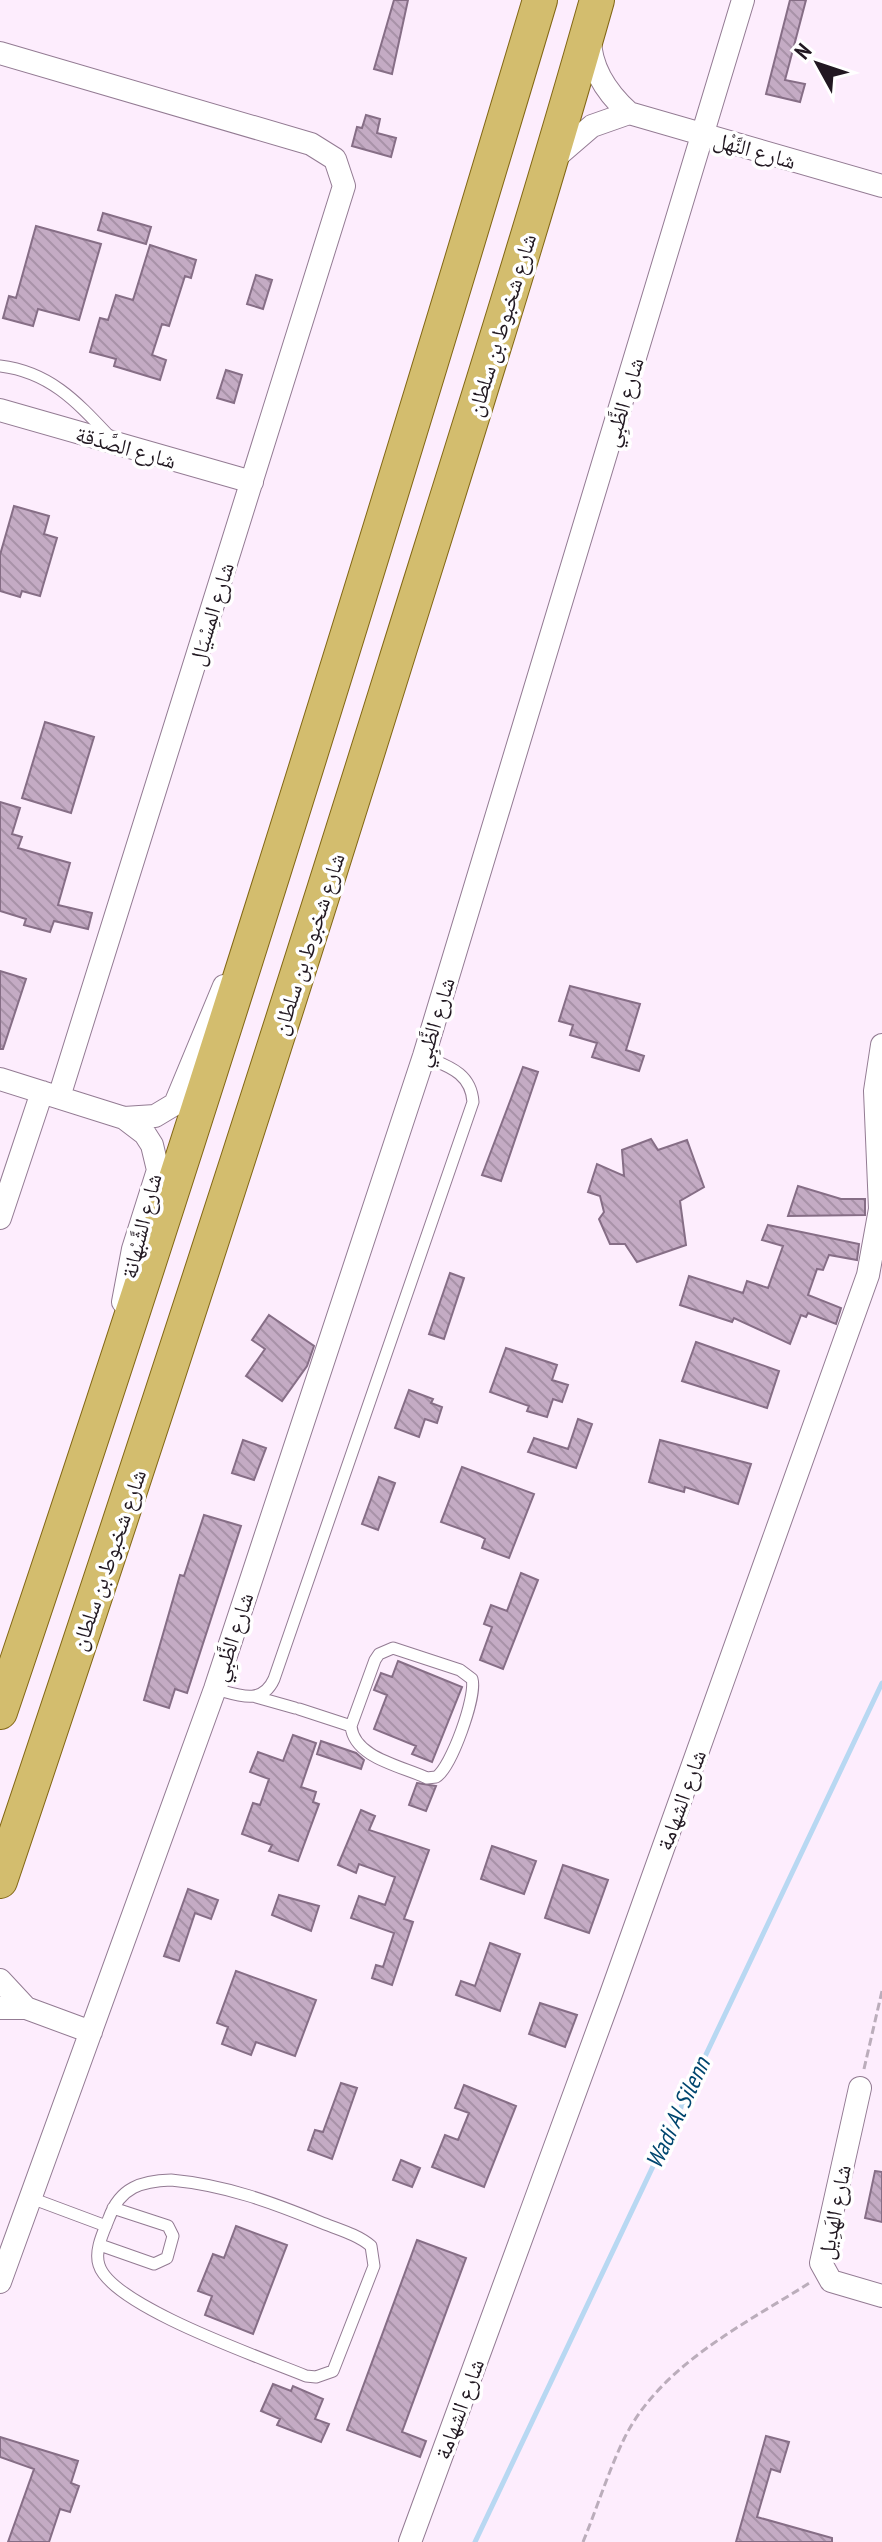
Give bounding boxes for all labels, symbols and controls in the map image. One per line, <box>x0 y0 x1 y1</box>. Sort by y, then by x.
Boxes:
north arrow <box>778 24 858 104</box>
text: N <box>788 38 817 65</box>
street label: شارع النَّهْل <box>711 125 799 175</box>
street label: شارع شخبوط بن سلطان <box>460 230 542 420</box>
street label: شارع الظَّبِي <box>596 354 653 451</box>
street label: شارع الصَّدَقة <box>73 419 179 475</box>
street label: شارع المِسْيَال <box>182 559 240 669</box>
street label: شارع شخبوط بن سلطان <box>265 849 351 1039</box>
street label: شارع الظَّبِي <box>407 974 464 1071</box>
street label: شارع الشَّبْهانة <box>114 1171 168 1281</box>
street label: شارع شخبوط بن سلطان <box>64 1466 152 1654</box>
street label: شارع الظَّبِي <box>205 1589 263 1686</box>
street label: شارع الشهامة <box>650 1746 712 1854</box>
water label: Wadi Al Silenn <box>638 2051 717 2173</box>
street label: شارع الهَدِيل <box>811 2162 857 2262</box>
street label: شارع الشهامة <box>428 2355 490 2463</box>

